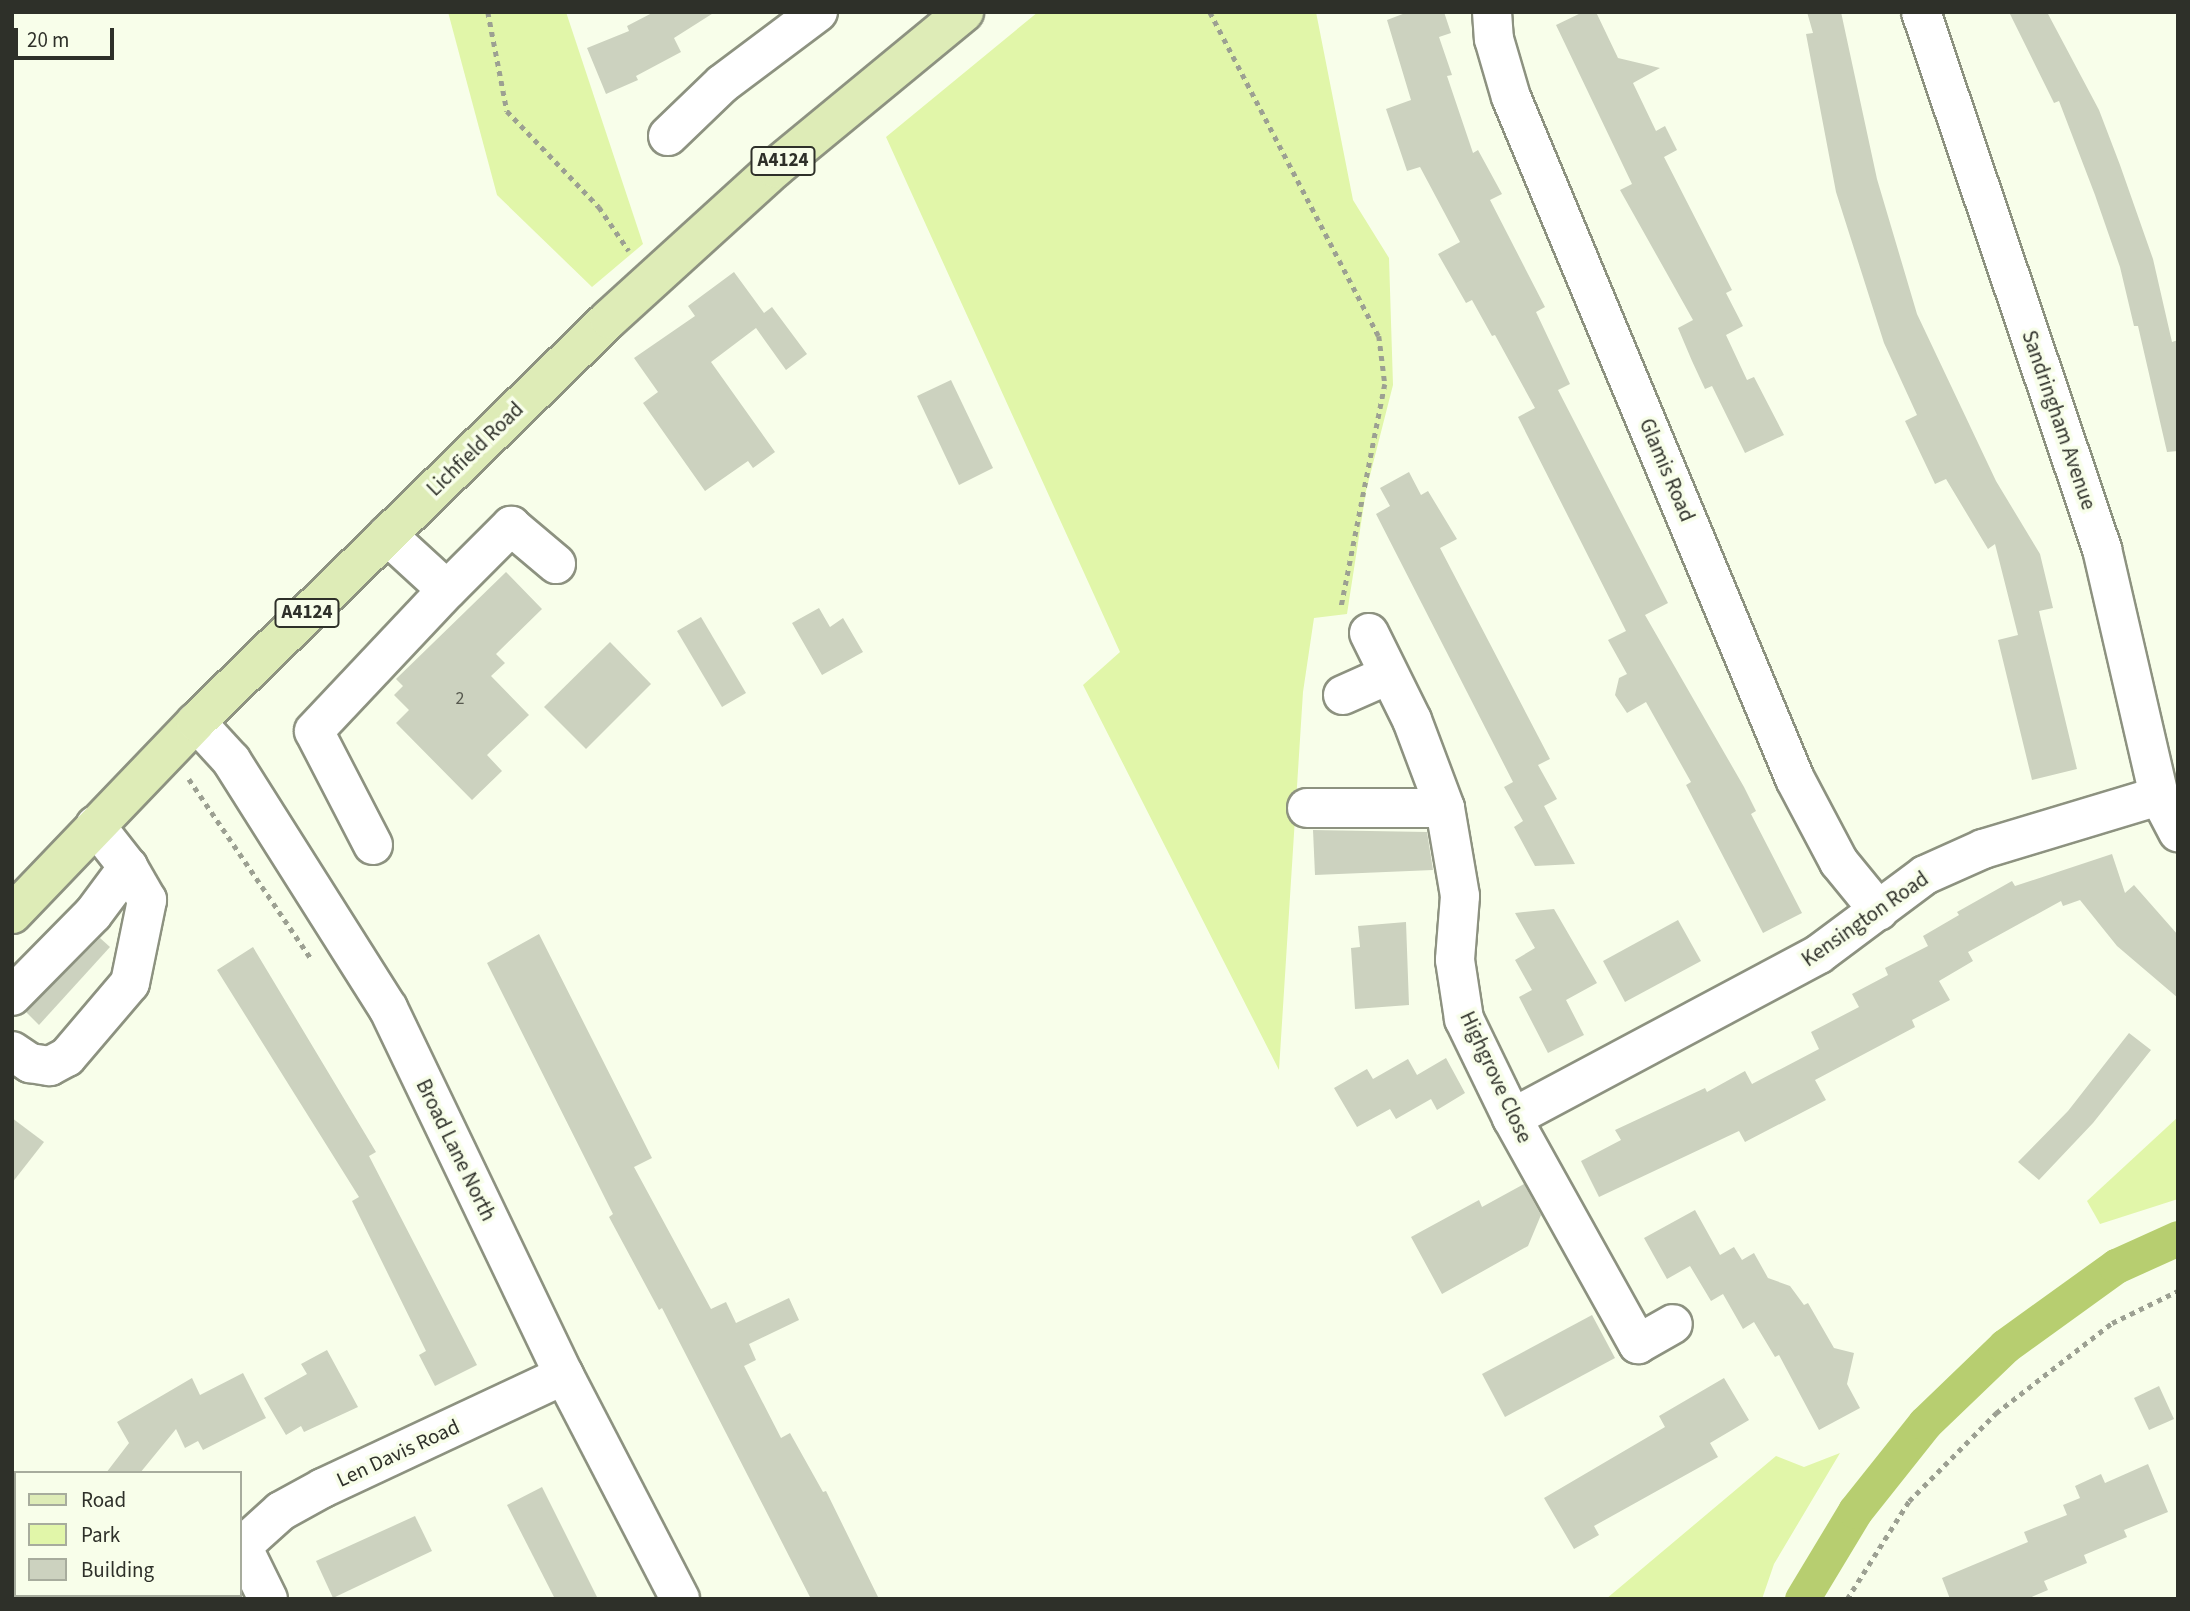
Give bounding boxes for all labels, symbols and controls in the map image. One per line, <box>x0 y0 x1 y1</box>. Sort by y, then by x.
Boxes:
scale bar <box>18 14 117 58</box>
text: 20 m <box>27 25 69 55</box>
road number: A4124 <box>750 146 816 176</box>
street label: Sandringham Avenue <box>2017 327 2101 513</box>
street label: Lichfield Road <box>422 397 528 501</box>
street label: Glamis Road <box>1634 415 1700 525</box>
road number: A4124 <box>274 598 340 628</box>
house number: 2 <box>456 688 464 710</box>
street label: Kensington Road <box>1797 866 1933 972</box>
street label: Highgrove Close <box>1455 1007 1537 1147</box>
street label: Broad Lane North <box>411 1075 501 1225</box>
street label: Len Davis Road <box>333 1414 463 1492</box>
legend <box>14 1471 242 1597</box>
text: Road <box>81 1485 126 1515</box>
text: Park <box>81 1520 120 1550</box>
text: Building <box>81 1555 154 1585</box>

